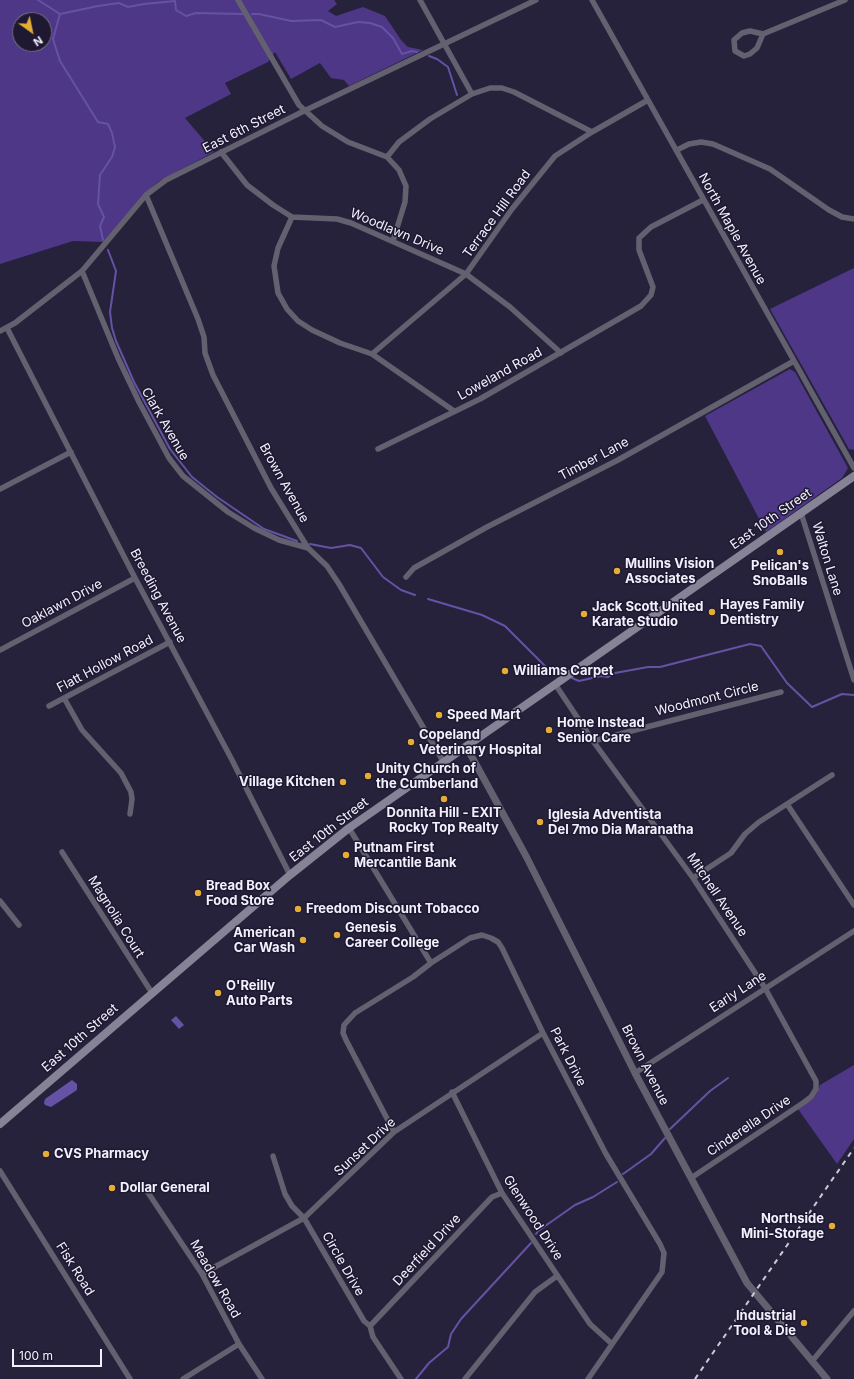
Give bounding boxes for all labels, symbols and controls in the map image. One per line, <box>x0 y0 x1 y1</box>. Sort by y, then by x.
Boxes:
north arrow <box>12 12 52 52</box>
text: N <box>31 33 45 49</box>
street label: East 6th Street <box>200 102 288 156</box>
street label: Terrace Hill Road <box>460 167 534 261</box>
street label: North Maple Avenue <box>695 170 769 288</box>
street label: Woodlawn Drive <box>348 205 446 259</box>
street label: Loweland Road <box>455 344 545 404</box>
street label: Clark Avenue <box>138 385 192 463</box>
street label: Timber Lane <box>556 434 632 484</box>
street label: Brown Avenue <box>256 441 312 525</box>
street label: East 10th Street <box>727 485 815 553</box>
street label: Walton Lane <box>808 520 846 598</box>
street label: Breeding Avenue <box>127 546 189 646</box>
marker: Pelican's SnoBalls <box>775 547 785 557</box>
place label: Mullins Vision Associates <box>625 556 714 587</box>
place label: Pelican's SnoBalls <box>751 558 809 589</box>
marker: Mullins Vision Associates <box>612 566 622 576</box>
street label: Oaklawn Drive <box>19 576 105 632</box>
place label: Hayes Family Dentistry <box>720 597 805 628</box>
place label: Jack Scott United Karate Studio <box>592 599 703 630</box>
marker: Hayes Family Dentistry <box>707 607 717 617</box>
marker: Jack Scott United Karate Studio <box>579 609 589 619</box>
street label: Flatt Hollow Road <box>54 632 156 696</box>
place label: Williams Carpet <box>513 663 614 679</box>
marker: Williams Carpet <box>500 666 510 676</box>
street label: Woodmont Circle <box>654 679 760 719</box>
place label: Speed Mart <box>447 707 520 723</box>
marker: Speed Mart <box>434 710 444 720</box>
place label: Home Instead Senior Care <box>557 715 645 746</box>
marker: Home Instead Senior Care <box>544 725 554 735</box>
place label: Copeland Veterinary Hospital <box>419 727 542 758</box>
marker: Copeland Veterinary Hospital <box>406 737 416 747</box>
place label: Unity Church of the Cumberland <box>376 761 478 792</box>
marker: Unity Church of the Cumberland <box>363 771 373 781</box>
place label: Village Kitchen <box>239 774 335 790</box>
marker: Village Kitchen <box>338 777 348 787</box>
street label: East 10th Street <box>286 794 372 866</box>
marker: Donnita Hill - EXIT Rocky Top Realty <box>439 794 449 804</box>
place label: Donnita Hill - EXIT Rocky Top Realty <box>387 805 501 836</box>
place label: Iglesia Adventista Del 7mo Dia Maranatha <box>548 807 693 838</box>
marker: Iglesia Adventista Del 7mo Dia Maranatha <box>535 817 545 827</box>
place label: Putnam First Mercantile Bank <box>354 840 457 871</box>
marker: Putnam First Mercantile Bank <box>341 850 351 860</box>
street label: Mitchell Avenue <box>683 850 751 940</box>
street label: Magnolia Court <box>84 873 148 961</box>
place label: Bread Box Food Store <box>206 878 274 909</box>
marker: Bread Box Food Store <box>193 888 203 898</box>
place label: Freedom Discount Tobacco <box>306 901 480 917</box>
marker: Freedom Discount Tobacco <box>293 904 303 914</box>
place label: Genesis Career College <box>345 920 439 951</box>
place label: American Car Wash <box>233 925 295 956</box>
marker: Genesis Career College <box>332 930 342 940</box>
marker: American Car Wash <box>298 935 308 945</box>
street label: Early Lane <box>707 968 769 1016</box>
place label: O'Reilly Auto Parts <box>226 978 293 1009</box>
marker: O'Reilly Auto Parts <box>213 988 223 998</box>
street label: East 10th Street <box>39 1001 121 1075</box>
street label: Brown Avenue <box>618 1022 672 1108</box>
street label: Park Drive <box>547 1025 589 1089</box>
street label: Cinderella Drive <box>704 1092 794 1160</box>
street label: Sunset Drive <box>331 1115 399 1179</box>
place label: CVS Pharmacy <box>54 1146 149 1162</box>
marker: CVS Pharmacy <box>41 1149 51 1159</box>
street label: Glenwood Drive <box>500 1173 566 1263</box>
place label: Dollar General <box>120 1180 210 1196</box>
marker: Dollar General <box>107 1183 117 1193</box>
street label: Deerfield Drive <box>390 1211 464 1289</box>
place label: Northside Mini-Storage <box>741 1211 824 1242</box>
marker: Northside Mini-Storage <box>827 1221 837 1231</box>
street label: Circle Drive <box>318 1229 368 1299</box>
street label: Meadow Road <box>186 1237 244 1321</box>
street label: Fisk Road <box>53 1239 97 1299</box>
place label: Industrial Tool & Die <box>733 1308 796 1339</box>
marker: Industrial Tool & Die <box>799 1318 809 1328</box>
scale bar <box>14 1341 104 1367</box>
text: 100 m <box>19 1348 53 1363</box>

